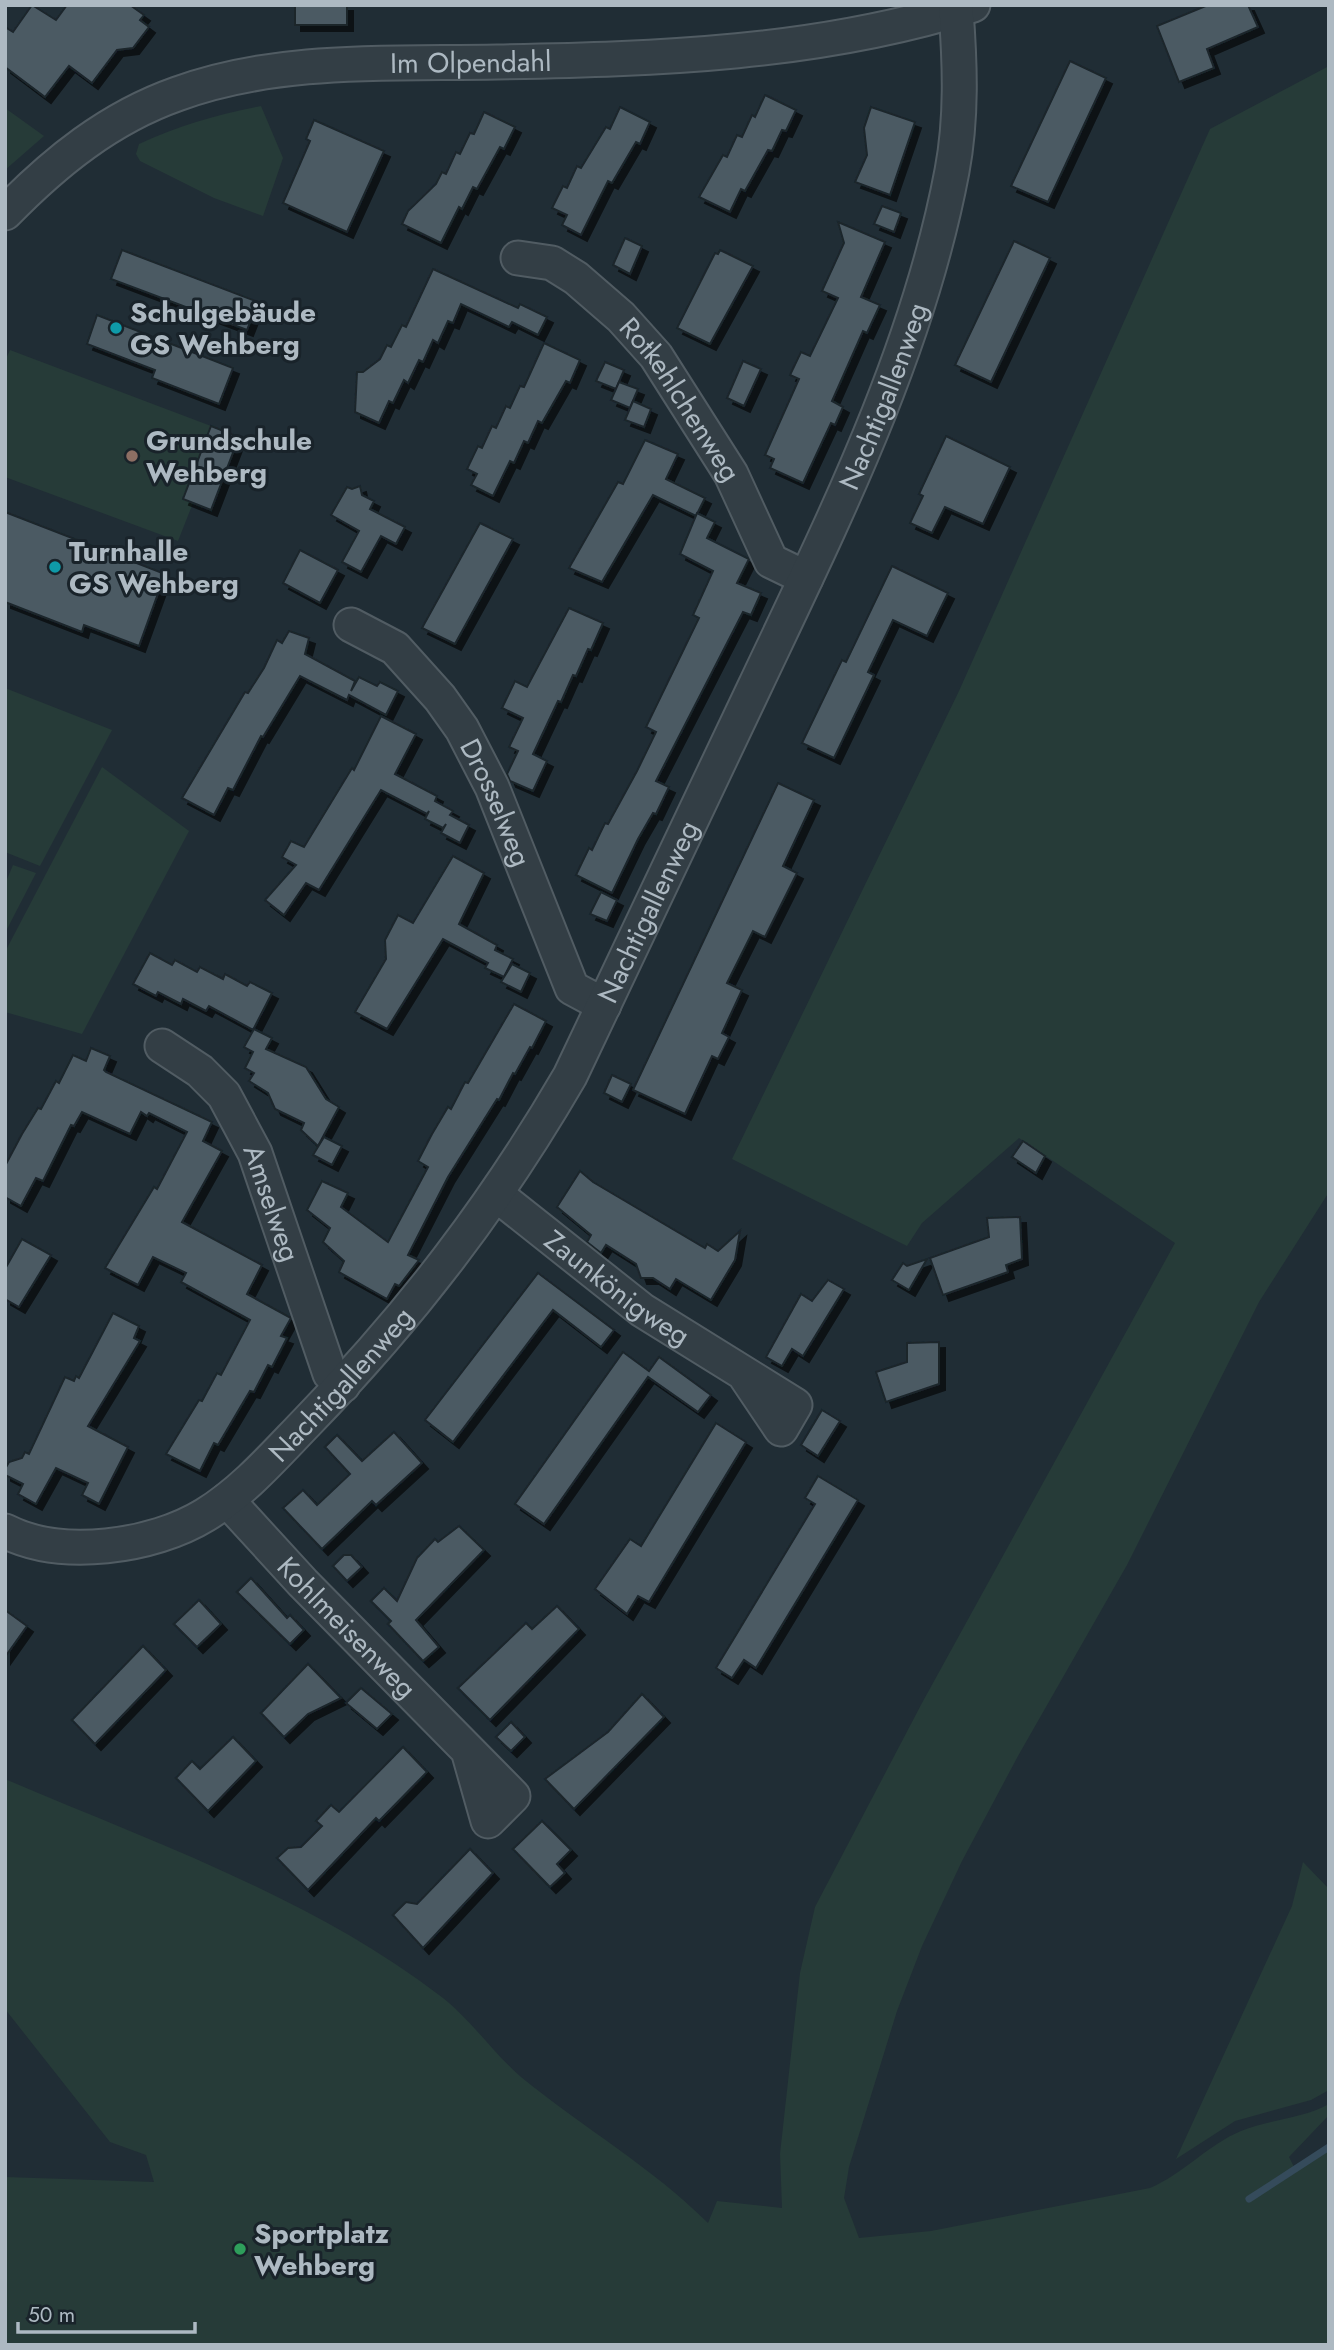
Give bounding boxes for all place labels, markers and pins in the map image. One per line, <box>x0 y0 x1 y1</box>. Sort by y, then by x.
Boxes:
place label: Schulgebäude GS Wehberg <box>130 292 316 365</box>
marker: Schulgebäude GS Wehberg <box>108 320 124 336</box>
place label: Grundschule Wehberg <box>146 420 312 493</box>
marker: Grundschule Wehberg <box>124 448 140 464</box>
place label: Turnhalle GS Wehberg <box>69 531 239 604</box>
marker: Turnhalle GS Wehberg <box>47 559 63 575</box>
place label: Sportplatz Wehberg <box>254 2213 390 2286</box>
marker: Sportplatz Wehberg <box>232 2241 248 2257</box>

